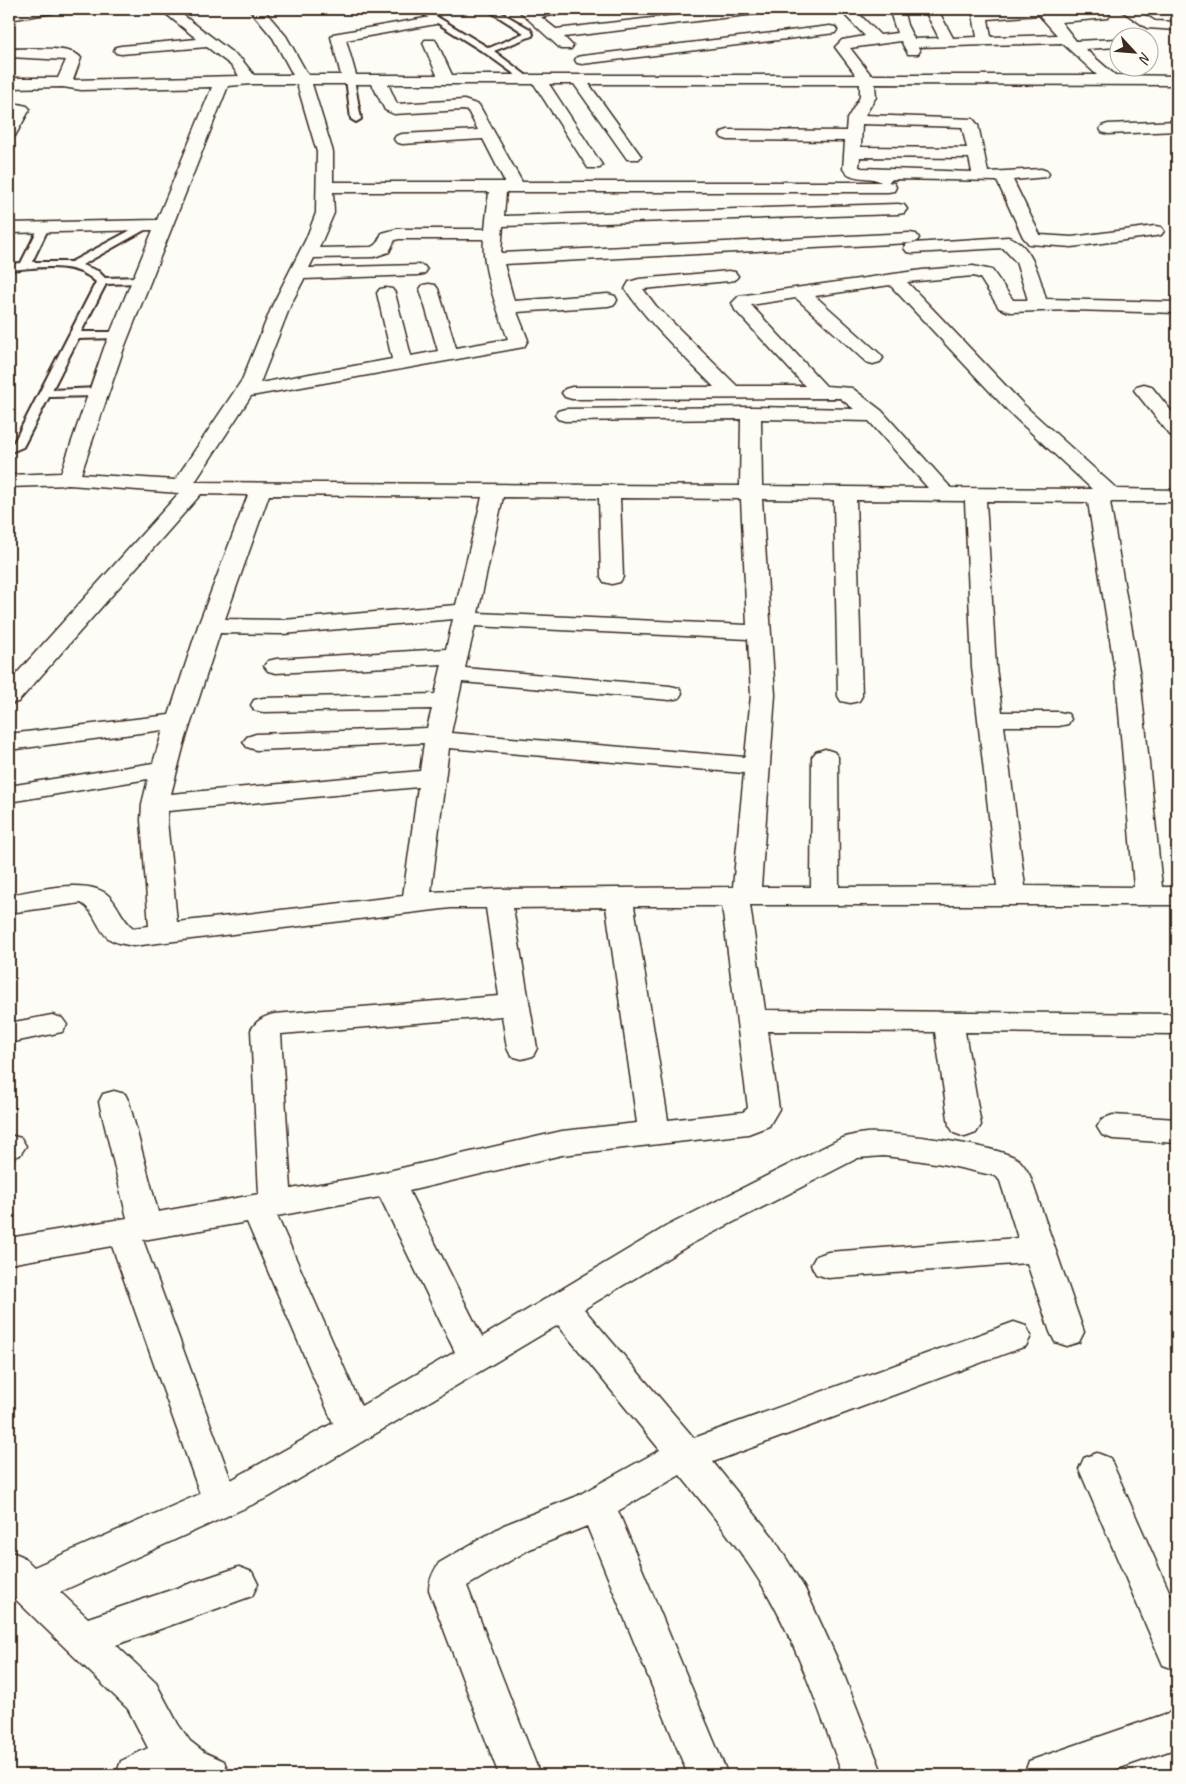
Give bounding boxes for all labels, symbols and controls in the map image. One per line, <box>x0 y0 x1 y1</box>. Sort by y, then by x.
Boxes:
north arrow <box>1108 28 1158 78</box>
text: N <box>1135 50 1155 67</box>

